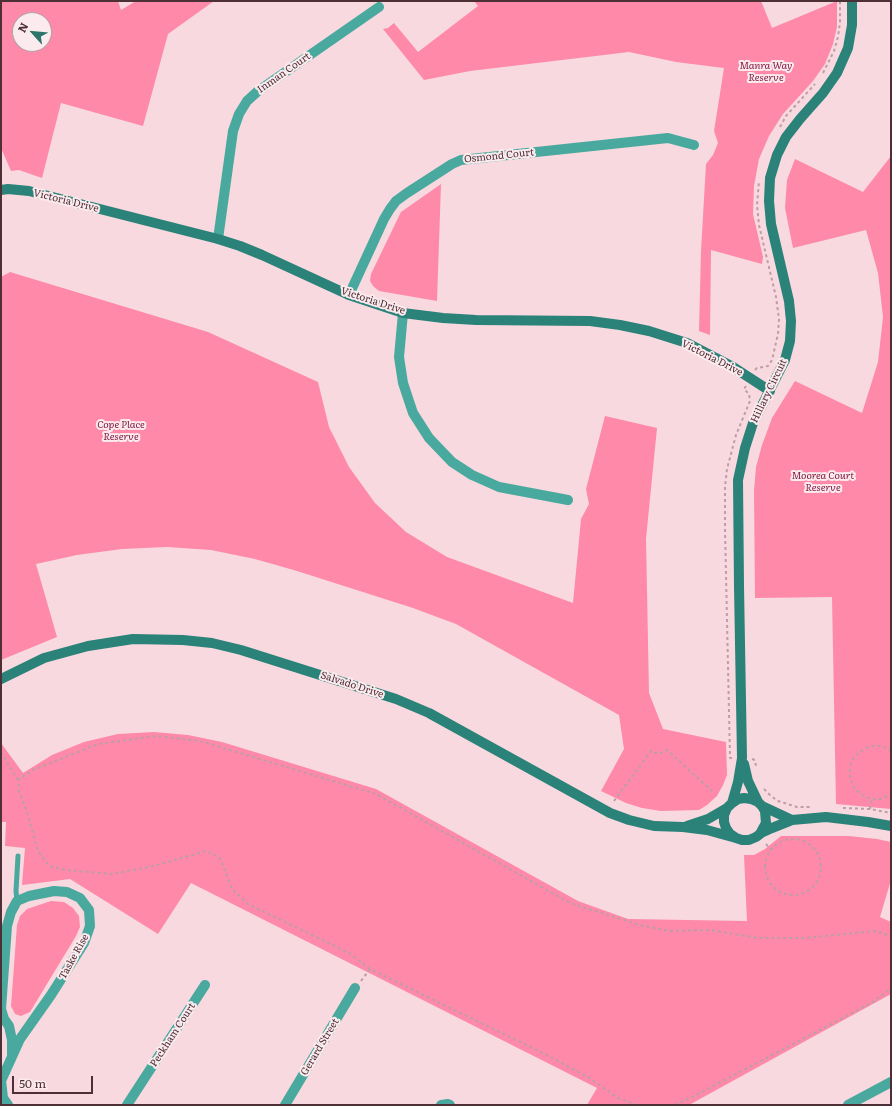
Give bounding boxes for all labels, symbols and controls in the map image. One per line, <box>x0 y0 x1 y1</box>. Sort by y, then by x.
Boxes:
north arrow <box>12 12 52 52</box>
text: N <box>13 19 31 35</box>
street label: Inman Court <box>255 50 313 96</box>
park label: Manra Way Reserve <box>740 60 792 84</box>
street label: Osmond Court <box>464 146 534 166</box>
street label: Victoria Drive <box>32 187 100 215</box>
street label: Victoria Drive <box>339 285 407 317</box>
street label: Victoria Drive <box>679 337 745 379</box>
street label: Hillary Circuit <box>748 357 790 425</box>
park label: Cope Place Reserve <box>97 419 145 442</box>
park label: Moorea Court Reserve <box>792 470 854 494</box>
street label: Salvado Drive <box>319 669 385 701</box>
street label: Taske Rise <box>57 932 91 982</box>
street label: Peckham Court <box>148 1001 198 1069</box>
street label: Gerard Street <box>298 1016 342 1078</box>
scale bar <box>14 1068 95 1094</box>
text: 50 m <box>19 1074 46 1092</box>

